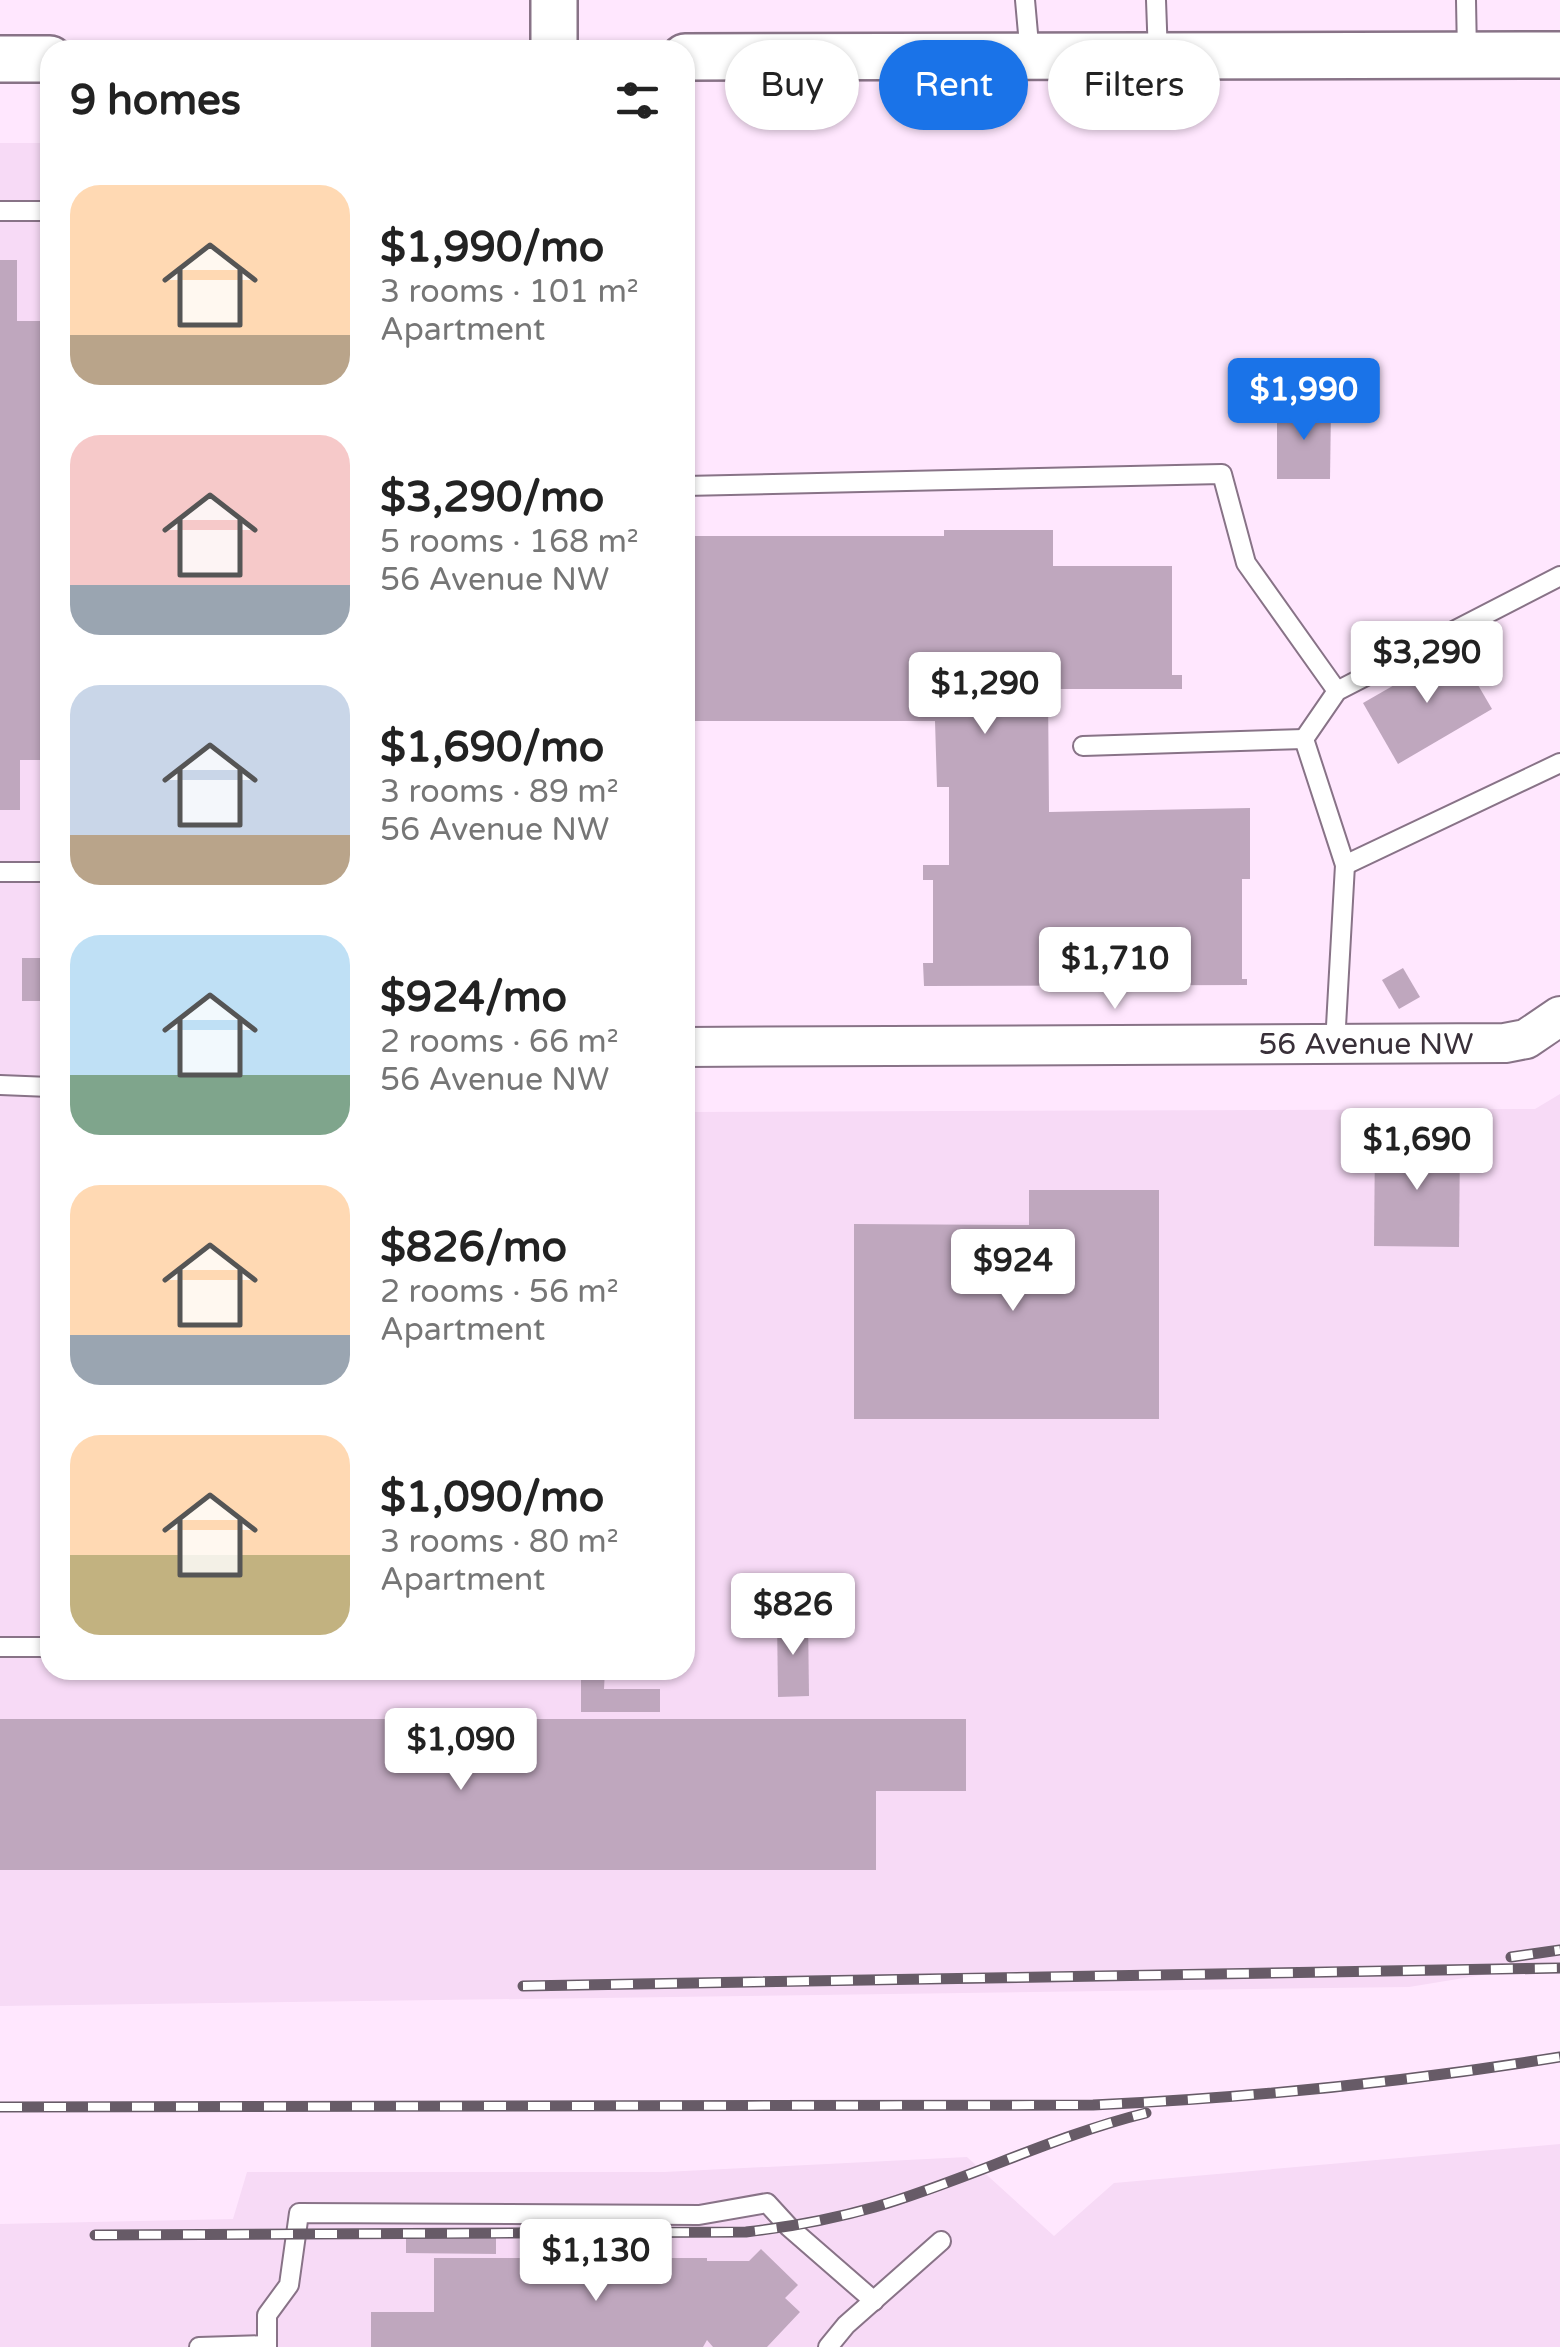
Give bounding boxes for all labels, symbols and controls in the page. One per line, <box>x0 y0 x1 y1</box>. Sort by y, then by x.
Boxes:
chip: Buy <box>725 40 859 130</box>
chip: Rent <box>879 40 1028 130</box>
chip: Filters <box>1048 40 1220 130</box>
icon: filters <box>610 73 665 128</box>
text: 9 homes <box>70 75 241 126</box>
text: $1,990/mo <box>380 222 604 273</box>
icon: home <box>150 225 270 345</box>
text: 3 rooms · 101 m² <box>380 273 639 311</box>
text: Apartment <box>380 311 545 349</box>
pin: $1,990 <box>1223 358 1385 443</box>
text: $1,990 <box>1250 371 1358 409</box>
text: $3,290/mo <box>380 472 604 523</box>
icon: home <box>150 475 270 595</box>
text: 5 rooms · 168 m² <box>380 523 639 561</box>
text: 56 Avenue NW <box>380 561 609 599</box>
pin: $3,290 <box>1346 621 1508 706</box>
text: $3,290 <box>1373 634 1481 672</box>
pin: $1,290 <box>904 652 1066 737</box>
text: $1,290 <box>931 665 1039 703</box>
text: $1,690/mo <box>380 722 604 773</box>
icon: home <box>150 725 270 845</box>
text: 3 rooms · 89 m² <box>380 773 619 811</box>
text: 56 Avenue NW <box>380 811 609 849</box>
pin: $1,710 <box>1034 927 1196 1012</box>
text: $1,710 <box>1061 940 1169 978</box>
text: $924/mo <box>380 972 567 1023</box>
icon: home <box>150 975 270 1095</box>
text: 2 rooms · 66 m² <box>380 1023 619 1061</box>
street label: 56 Avenue NW <box>1258 1026 1474 1063</box>
text: 56 Avenue NW <box>380 1061 609 1099</box>
pin: $1,690 <box>1336 1108 1498 1193</box>
text: $1,690 <box>1363 1121 1471 1159</box>
text: $826/mo <box>380 1222 567 1273</box>
icon: home <box>150 1225 270 1345</box>
pin: $924 <box>954 1229 1072 1314</box>
text: $924 <box>973 1242 1053 1280</box>
text: 2 rooms · 56 m² <box>380 1273 619 1311</box>
text: Apartment <box>380 1311 545 1349</box>
text: $1,090/mo <box>380 1472 604 1523</box>
icon: home <box>150 1475 270 1595</box>
text: 3 rooms · 80 m² <box>380 1523 619 1561</box>
text: Apartment <box>380 1561 545 1599</box>
pin: $826 <box>734 1573 852 1658</box>
text: $826 <box>753 1586 833 1624</box>
pin: $1,090 <box>380 1708 542 1793</box>
text: $1,090 <box>407 1721 515 1759</box>
pin: $1,130 <box>515 2219 677 2304</box>
text: $1,130 <box>542 2232 650 2270</box>

